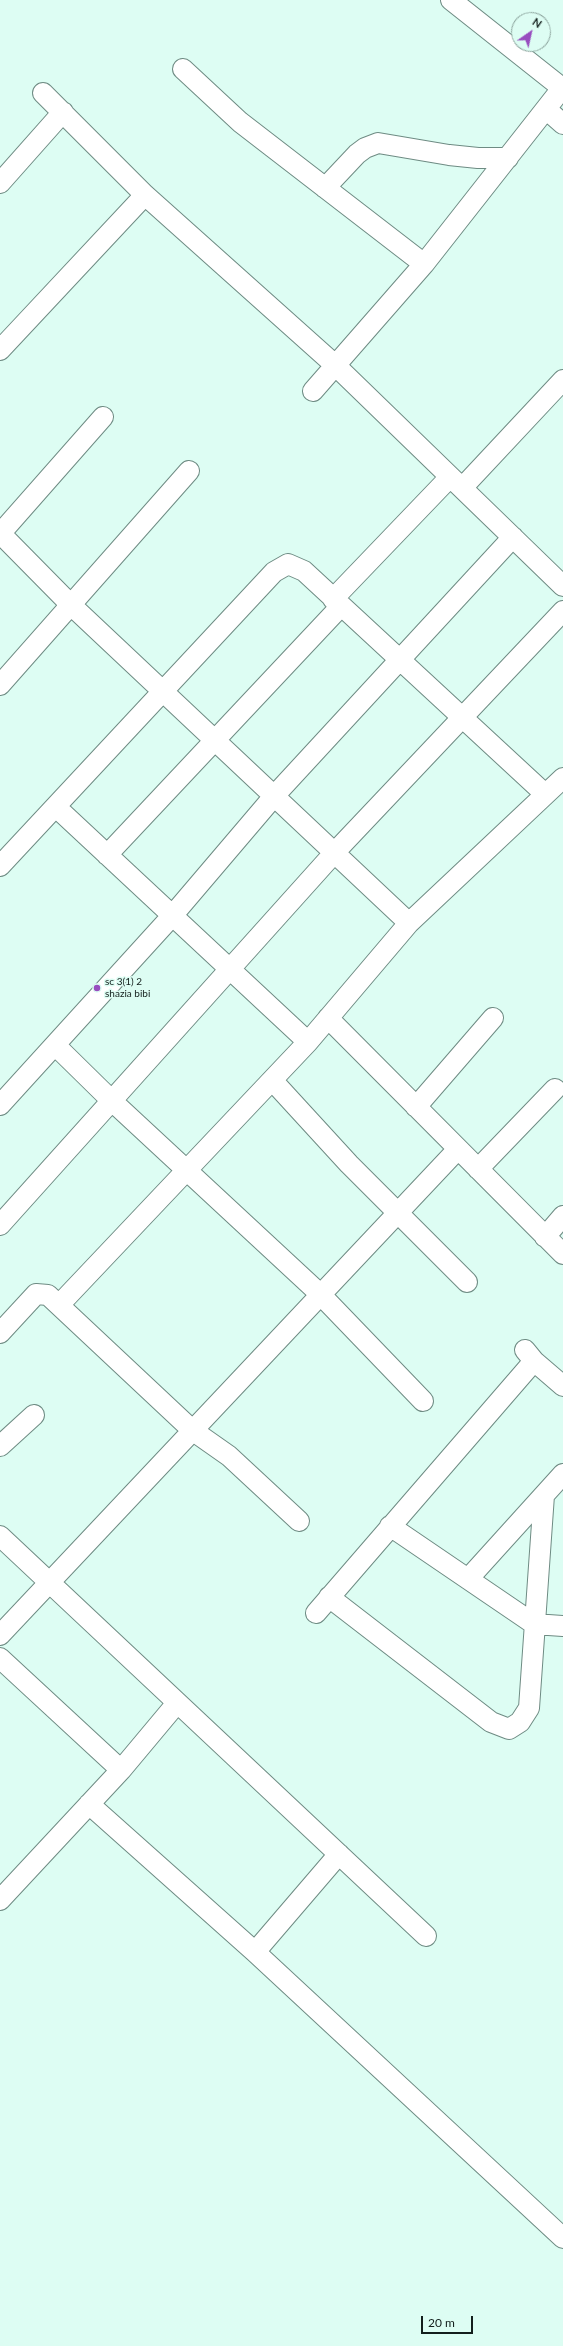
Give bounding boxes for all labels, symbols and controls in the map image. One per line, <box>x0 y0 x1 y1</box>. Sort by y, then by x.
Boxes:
north arrow <box>511 12 551 52</box>
text: N <box>530 15 545 30</box>
place label: sc 3(1) 2 shazia bibi <box>105 976 150 1000</box>
marker: sc 3(1) 2 shazia bibi <box>92 983 102 993</box>
scale bar <box>423 2308 475 2334</box>
text: 20 m <box>428 2315 455 2330</box>

